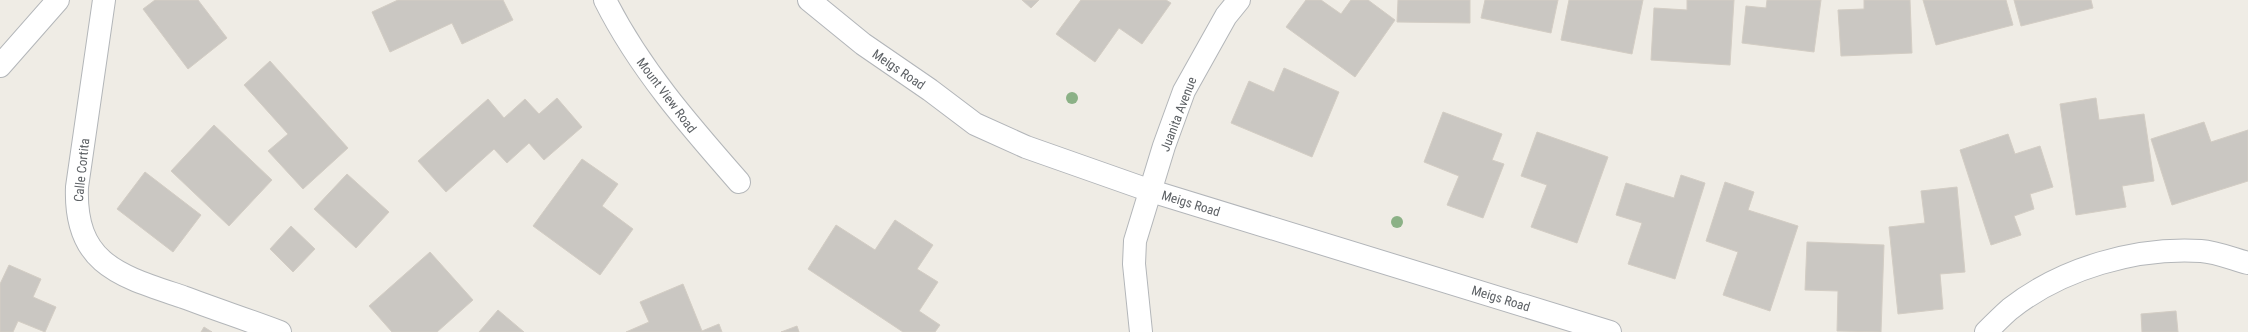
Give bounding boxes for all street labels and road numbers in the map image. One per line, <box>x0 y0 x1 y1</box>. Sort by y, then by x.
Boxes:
street label: Meigs Road <box>870 46 928 92</box>
street label: Mount View Road <box>634 55 700 136</box>
street label: Juanita Avenue <box>1157 75 1200 154</box>
street label: Calle Cortita <box>71 138 92 203</box>
street label: Meigs Road <box>1160 187 1222 219</box>
street label: Meigs Road <box>1470 282 1532 314</box>

